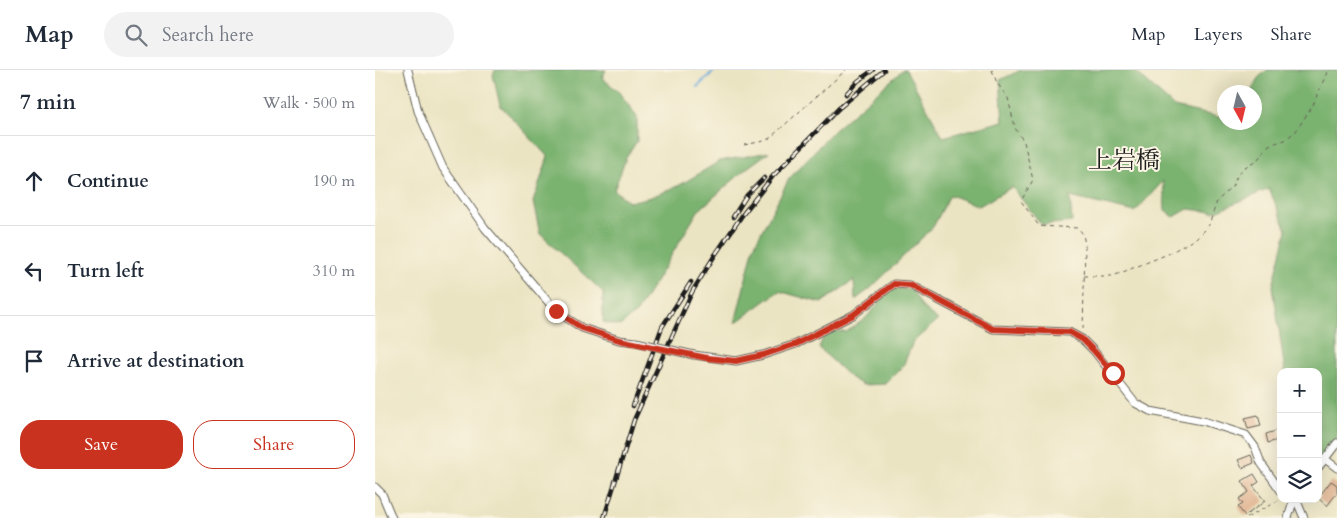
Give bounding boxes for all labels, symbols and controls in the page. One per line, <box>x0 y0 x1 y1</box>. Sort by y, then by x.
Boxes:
search box <box>104 12 454 57</box>
text: Map <box>25 18 74 51</box>
icon: search <box>122 21 150 49</box>
text: Search here <box>162 22 254 48</box>
text: Map <box>1131 22 1166 47</box>
text: Layers <box>1194 22 1243 47</box>
text: Share <box>1271 22 1312 47</box>
north arrow <box>1217 85 1262 130</box>
text: 7 min <box>20 88 76 117</box>
text: Walk · 500 m <box>263 92 355 114</box>
district label: 上岩橋 <box>1088 144 1160 177</box>
icon: ahead <box>20 167 48 195</box>
text: Continue <box>67 168 149 194</box>
text: 190 m <box>313 170 355 192</box>
icon: left <box>20 257 48 285</box>
text: Turn left <box>67 258 144 284</box>
text: 310 m <box>313 260 355 282</box>
route end <box>545 300 568 323</box>
icon: arrive <box>20 347 48 375</box>
text: Arrive at destination <box>67 348 244 374</box>
route start <box>1102 362 1125 385</box>
map controls <box>1277 368 1322 503</box>
button: + <box>1277 368 1322 413</box>
button: − <box>1277 413 1322 458</box>
button: Save <box>20 420 183 469</box>
button: Share <box>193 420 355 469</box>
button: layers <box>1277 458 1322 503</box>

